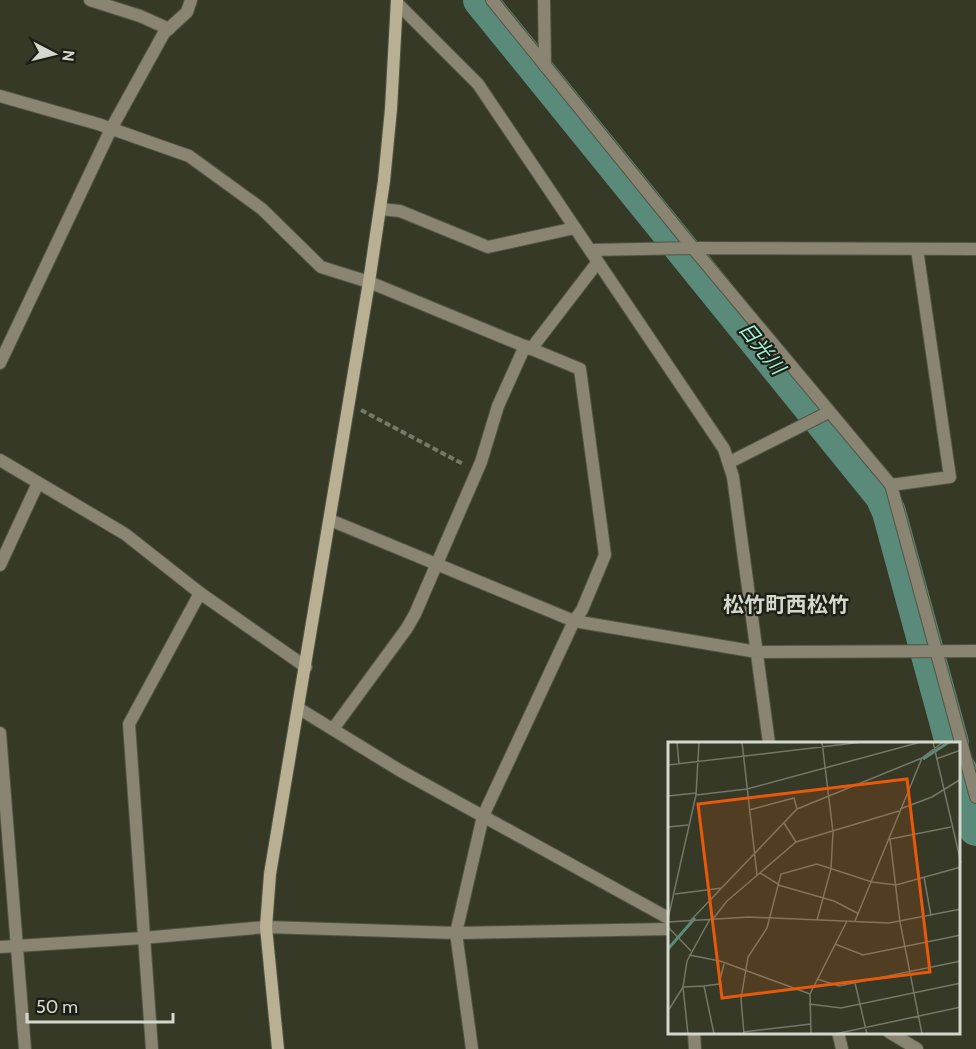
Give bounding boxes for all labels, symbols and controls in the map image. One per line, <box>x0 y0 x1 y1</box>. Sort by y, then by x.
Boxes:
north arrow <box>24 24 84 84</box>
text: N <box>58 49 79 63</box>
water label: 日光川 <box>734 317 791 380</box>
district label: 松竹町西松竹 <box>723 592 849 617</box>
inset map <box>668 742 961 1034</box>
scale bar <box>27 986 172 1024</box>
text: 50 m <box>36 996 78 1018</box>

